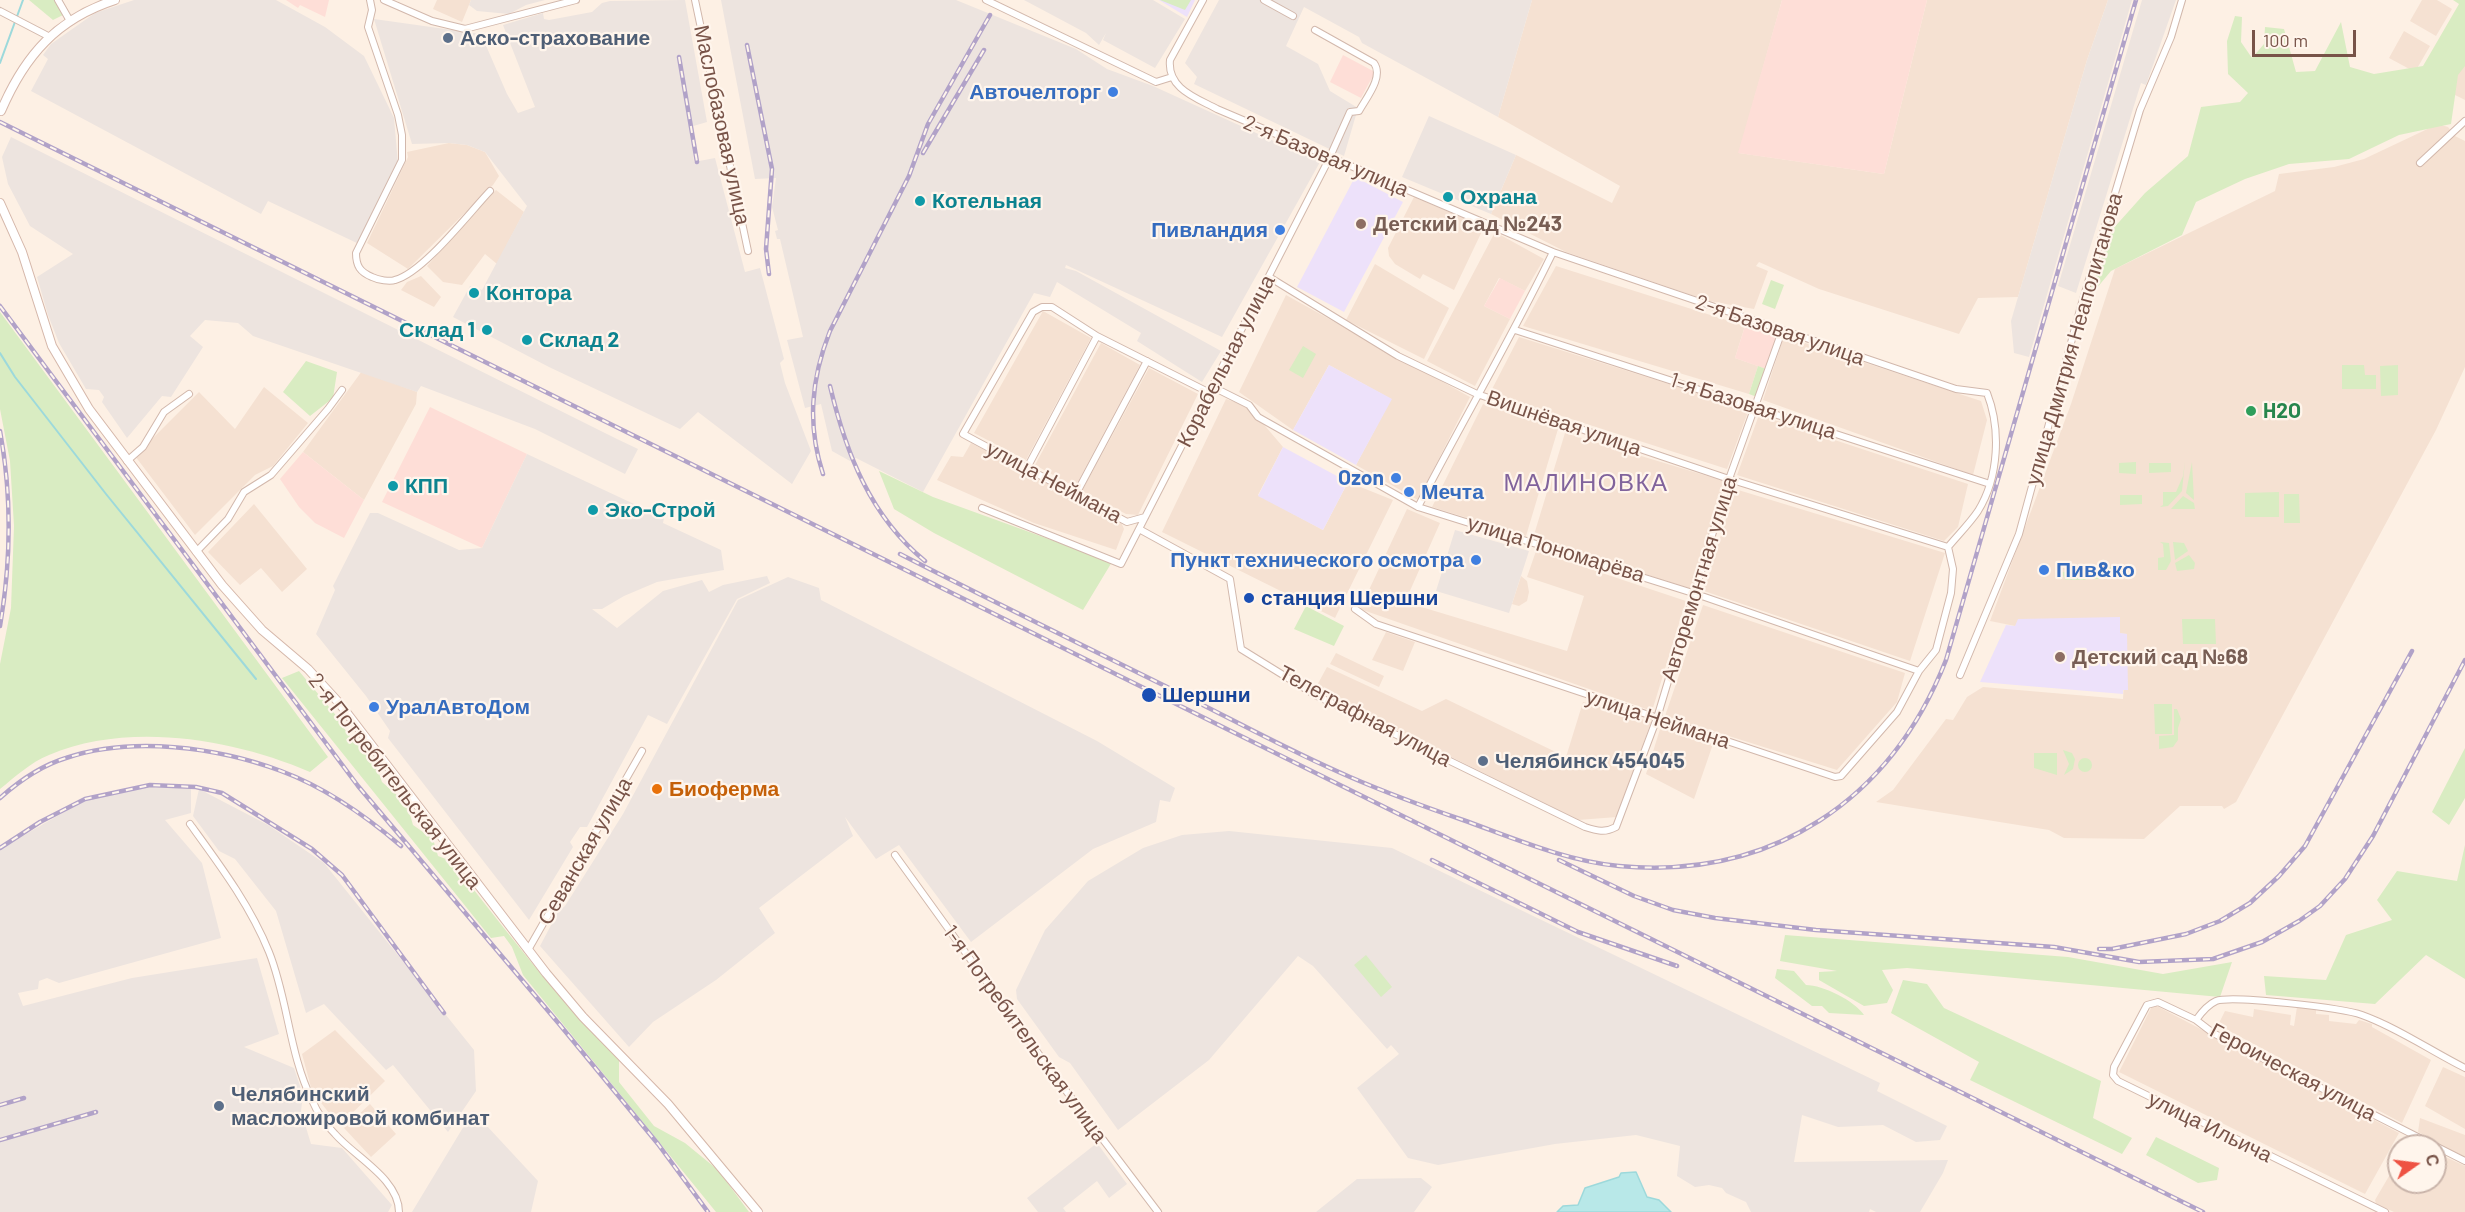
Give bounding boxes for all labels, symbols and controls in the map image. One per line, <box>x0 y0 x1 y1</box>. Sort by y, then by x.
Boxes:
scale bar <box>2255 18 2358 56</box>
street label: Маслобазовая улица <box>688 23 756 227</box>
place label: Аско-страхование <box>460 25 650 51</box>
text: 100 m <box>2263 29 2308 51</box>
marker: Аско-страхование <box>441 31 455 45</box>
place label: Авточелторг <box>969 79 1101 105</box>
marker: Авточелторг <box>1106 85 1120 99</box>
street label: 2-я Базовая улица <box>1239 110 1413 202</box>
place label: Охрана <box>1460 184 1537 210</box>
place label: Котельная <box>932 188 1042 214</box>
marker: Охрана <box>1441 190 1455 204</box>
street label: улица Дмитрия Неаполитанова <box>2020 190 2128 488</box>
marker: Котельная <box>913 194 927 208</box>
place label: Детский сад №243 <box>1373 211 1562 237</box>
place label: Пивландия <box>1151 217 1268 243</box>
marker: Детский сад №243 <box>1354 217 1368 231</box>
marker: Пивландия <box>1273 223 1287 237</box>
street label: Корабельная улица <box>1172 271 1280 451</box>
place label: Контора <box>486 280 572 306</box>
marker: Контора <box>467 286 481 300</box>
street label: 2-я Базовая улица <box>1692 289 1868 371</box>
place label: Склад 1 <box>399 317 475 343</box>
marker: Склад 1 <box>480 323 494 337</box>
place label: Склад 2 <box>539 327 619 353</box>
marker: Склад 2 <box>520 333 534 347</box>
street label: 1-я Базовая улица <box>1667 367 1839 445</box>
street label: Вишнёвая улица <box>1483 385 1645 461</box>
place label: H2O <box>2263 398 2301 424</box>
marker: H2O <box>2244 404 2258 418</box>
street label: улица Неймана <box>982 436 1126 528</box>
place label: Ozon <box>1338 465 1384 491</box>
district label: МАЛИНОВКА <box>1503 469 1669 497</box>
marker: Ozon <box>1389 471 1403 485</box>
place label: КПП <box>405 473 448 499</box>
street label: Авторемонтная улица <box>1656 473 1742 685</box>
marker: КПП <box>386 479 400 493</box>
place label: Мечта <box>1421 479 1484 505</box>
marker: Мечта <box>1402 485 1416 499</box>
place label: Эко-Строй <box>605 497 716 523</box>
marker: Эко-Строй <box>586 503 600 517</box>
street label: улица Пономарёва <box>1464 510 1648 588</box>
place label: Пункт технического осмотра <box>1170 547 1464 573</box>
marker: Пункт технического осмотра <box>1469 553 1483 567</box>
place label: Пив&ко <box>2056 557 2135 583</box>
marker: Пив&ко <box>2037 563 2051 577</box>
place label: станция Шершни <box>1261 585 1438 611</box>
marker: станция Шершни <box>1242 591 1256 605</box>
place label: Детский сад №68 <box>2072 644 2248 670</box>
marker: Детский сад №68 <box>2053 650 2067 664</box>
street label: Телеграфная улица <box>1275 660 1455 772</box>
street label: 2-я Потребительская улица <box>303 668 487 894</box>
place label: Шершни <box>1162 682 1251 708</box>
street label: улица Неймана <box>1583 684 1733 754</box>
marker: Шершни <box>1140 686 1158 704</box>
place label: УралАвтоДом <box>386 694 530 720</box>
marker: УралАвтоДом <box>367 700 381 714</box>
place label: Челябинск 454045 <box>1495 748 1685 774</box>
marker: Челябинск 454045 <box>1476 754 1490 768</box>
street label: Севанская улица <box>533 773 637 929</box>
place label: Биоферма <box>669 776 779 802</box>
marker: Биоферма <box>650 782 664 796</box>
street label: 1-я Потребительская улица <box>938 920 1112 1148</box>
street label: Героическая улица <box>2206 1018 2380 1126</box>
place label: Челябинский масложировой комбинат <box>231 1081 490 1131</box>
street label: улица Ильича <box>2144 1086 2276 1168</box>
marker: Челябинский масложировой комбинат <box>212 1099 226 1113</box>
north arrow <box>2387 1134 2447 1194</box>
text: С <box>2422 1152 2444 1168</box>

